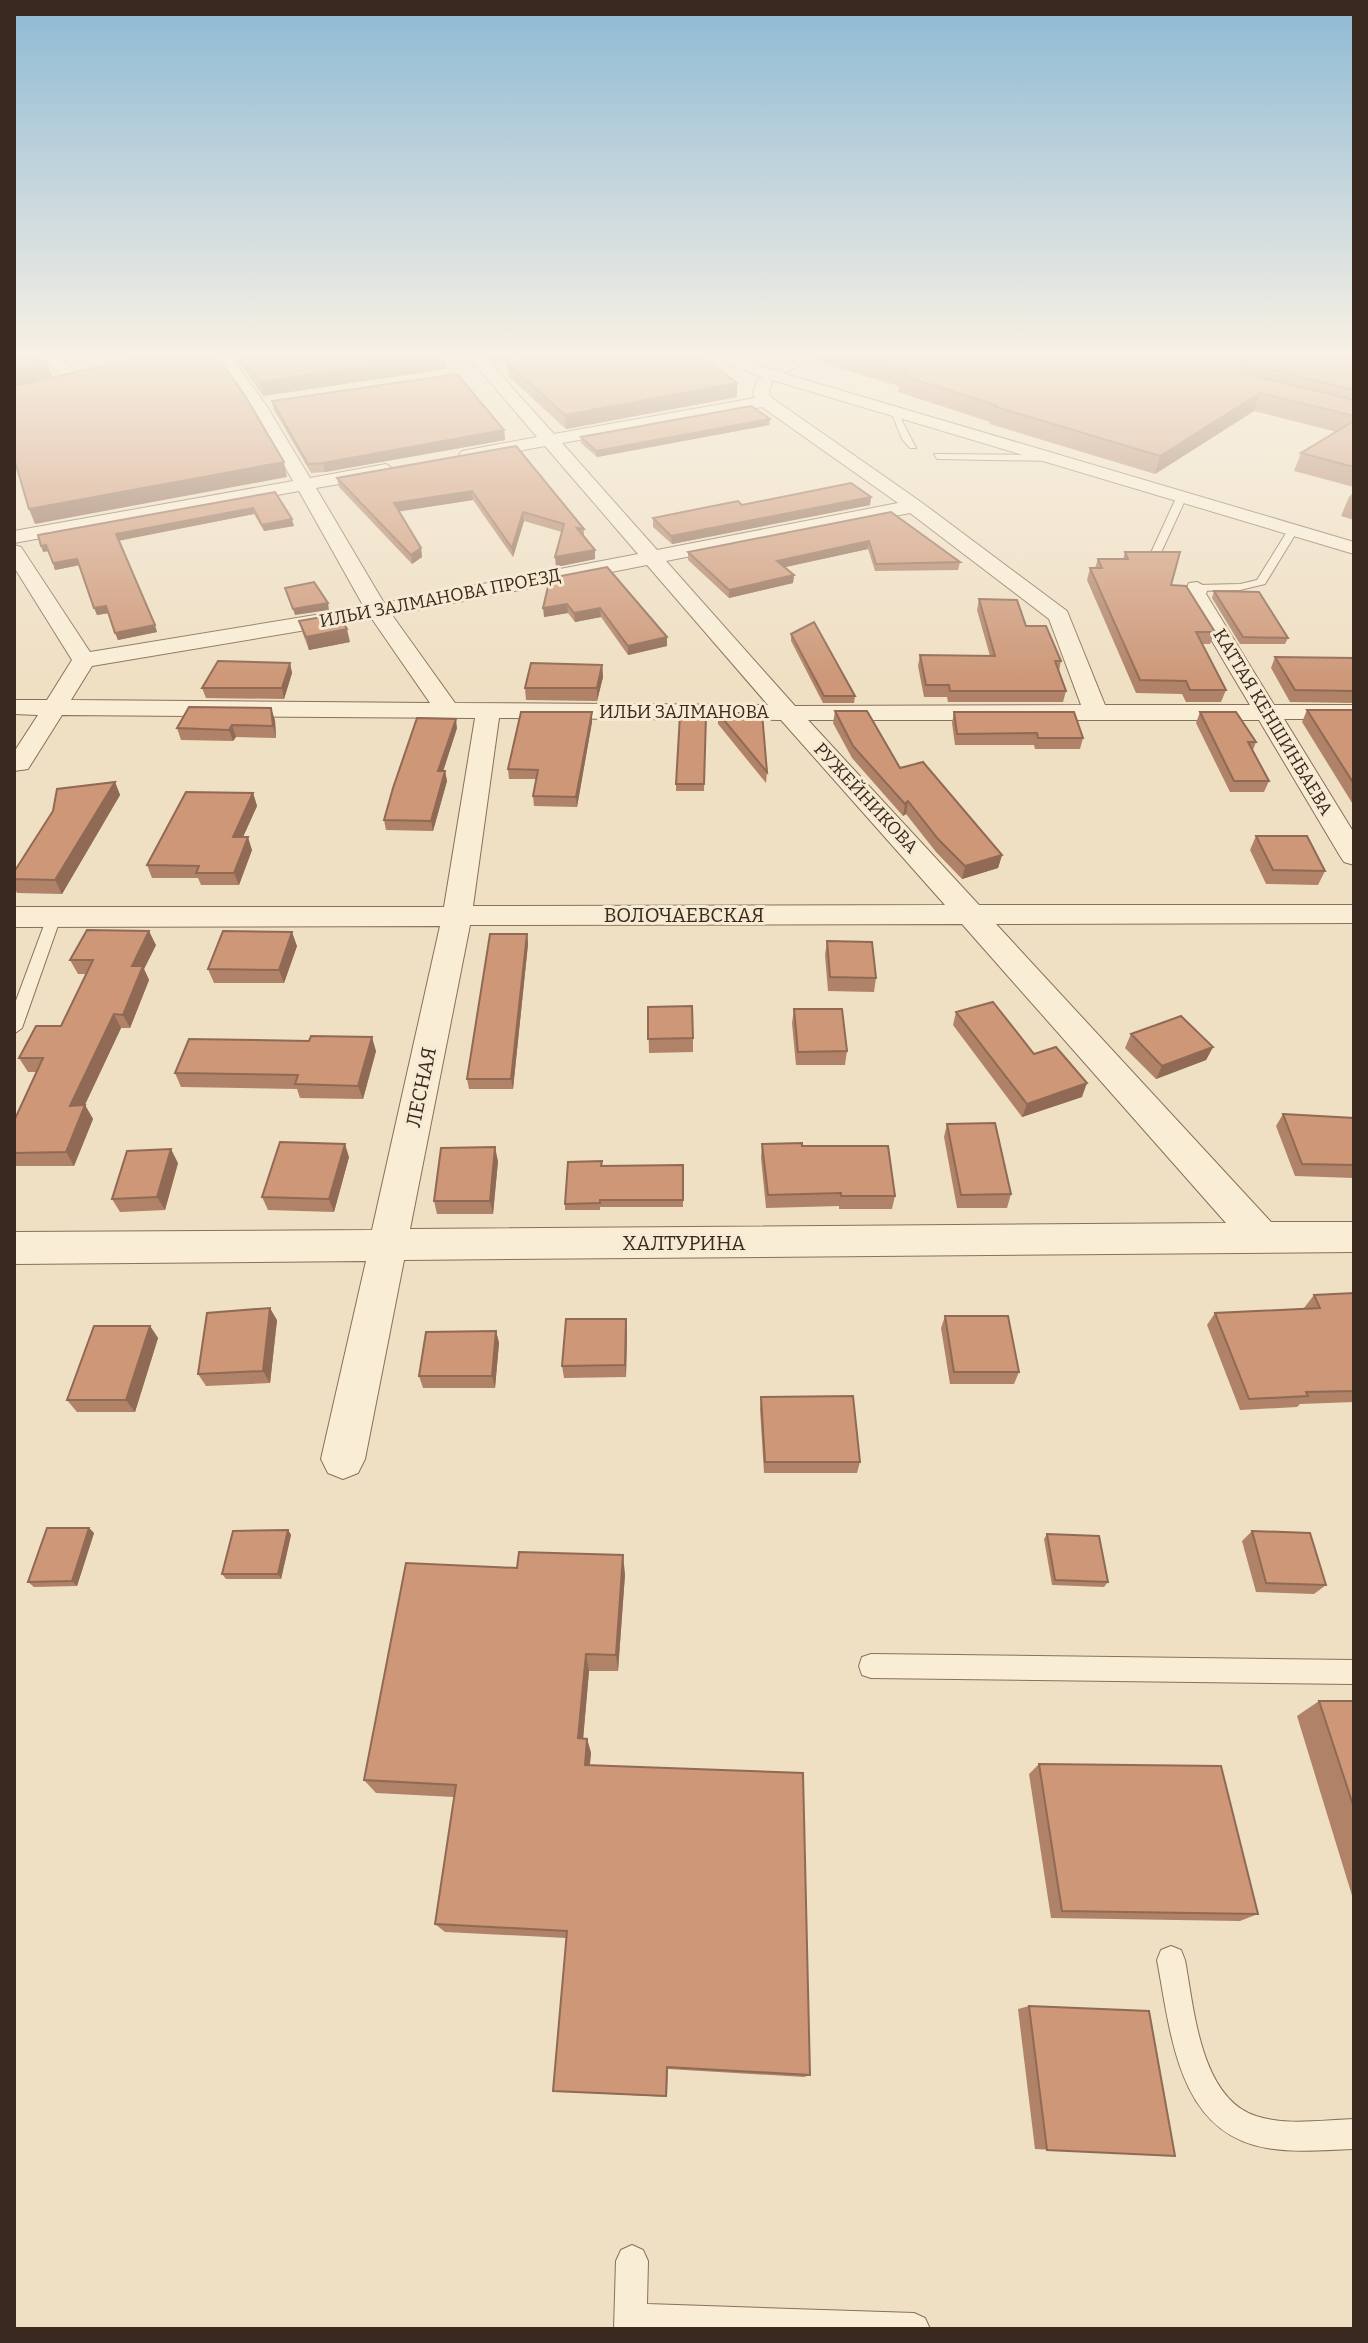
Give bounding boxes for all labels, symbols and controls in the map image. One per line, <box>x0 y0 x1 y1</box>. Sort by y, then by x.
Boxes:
street label: ИЛЬИ ЗАЛМАНОВА ПРОЕЗД <box>318 564 562 632</box>
street label: КАТТАЯ КЕНШИНБАЕВА <box>1209 625 1338 819</box>
street label: ИЛЬИ ЗАЛМАНОВА <box>599 701 769 723</box>
street label: РУЖЕЙНИКОВА <box>809 738 923 858</box>
street label: ВОЛОЧАЕВСКАЯ <box>604 903 764 927</box>
street label: ЛЕСНАЯ <box>401 1045 441 1129</box>
street label: ХАЛТУРИНА <box>622 1231 746 1255</box>

